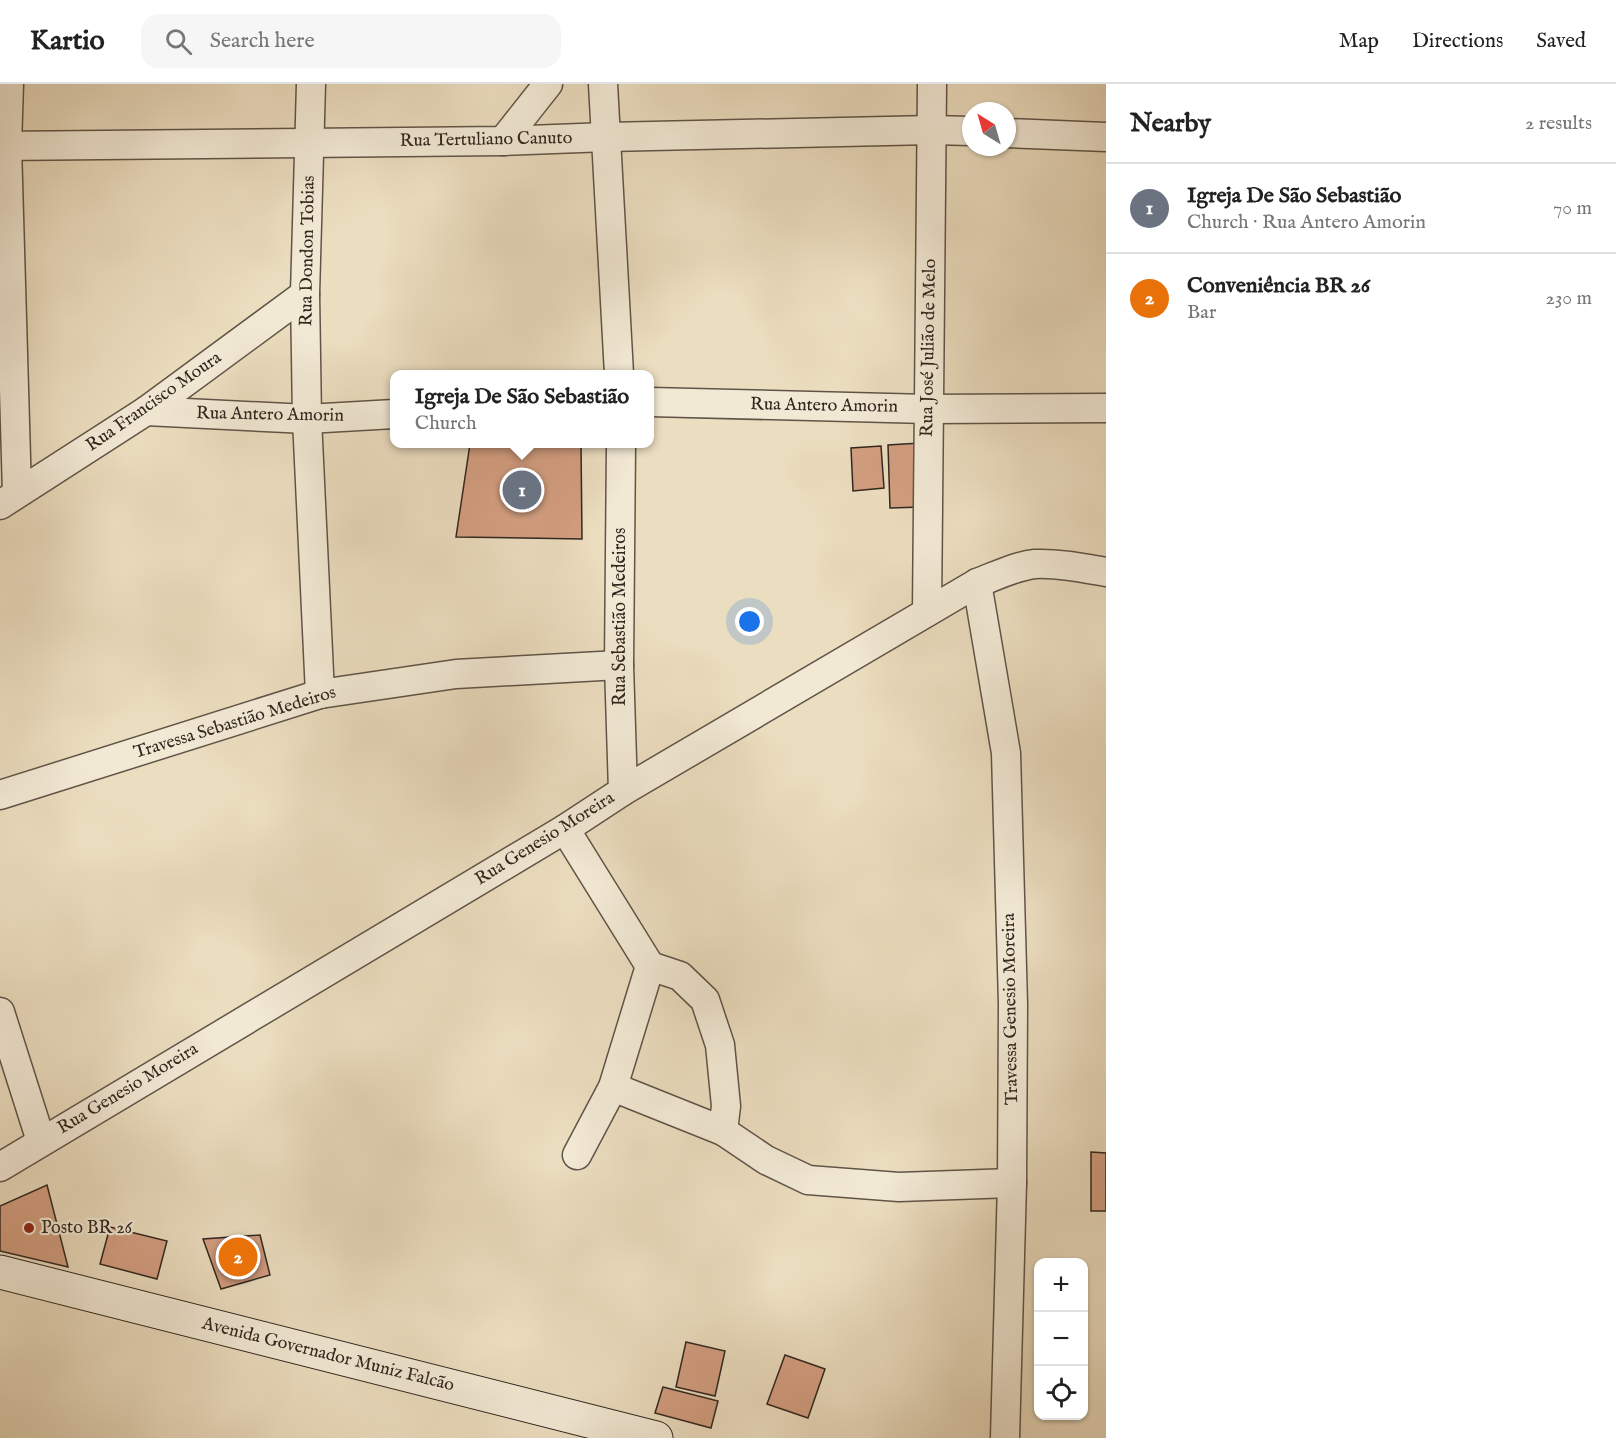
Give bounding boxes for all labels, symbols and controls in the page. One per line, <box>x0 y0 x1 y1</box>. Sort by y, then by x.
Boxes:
search box <box>141 14 561 68</box>
text: Kartio <box>30 24 105 59</box>
icon: search <box>162 25 195 58</box>
text: Search here <box>210 27 315 55</box>
text: Map <box>1339 28 1379 55</box>
text: Directions <box>1412 28 1503 55</box>
text: Saved <box>1536 28 1586 55</box>
north arrow <box>962 102 1016 156</box>
text: Nearby <box>1130 107 1211 140</box>
text: 2 results <box>1525 111 1592 136</box>
street label: Rua Tertuliano Canuto <box>400 127 573 153</box>
street label: Rua Dondon Tobias <box>295 175 321 327</box>
text: Igreja De São Sebastião <box>1187 182 1401 210</box>
text: 1 <box>1146 196 1153 221</box>
text: 70 m <box>1553 196 1592 221</box>
text: Church · Rua Antero Amorin <box>1187 210 1426 235</box>
street label: Rua José Julião de Melo <box>916 258 942 437</box>
text: Conveniência BR 26 <box>1187 272 1370 300</box>
text: 2 <box>1145 286 1154 311</box>
text: 230 m <box>1546 286 1592 311</box>
text: Bar <box>1187 300 1216 325</box>
street label: Rua Francisco Moura <box>82 347 226 457</box>
popup <box>390 370 654 448</box>
text: Igreja De São Sebastião <box>415 383 629 411</box>
street label: Rua Antero Amorin <box>750 393 898 419</box>
street label: Rua Antero Amorin <box>196 402 344 428</box>
text: Church <box>415 411 477 436</box>
pin: 1 <box>502 468 542 512</box>
street label: Rua Sebastião Medeiros <box>609 528 632 706</box>
your location <box>735 607 764 636</box>
street label: Travessa Sebastião Medeiros <box>131 681 339 765</box>
street label: Rua Genesio Moreira <box>471 787 619 891</box>
street label: Travessa Genesio Moreira <box>998 913 1024 1105</box>
street label: Rua Genesio Moreira <box>53 1038 203 1140</box>
place label: Posto BR 26 <box>41 1217 133 1240</box>
marker: Posto BR 26 <box>22 1221 36 1235</box>
pin: 2 <box>218 1234 258 1280</box>
map controls <box>1034 1258 1088 1420</box>
button: + <box>1034 1258 1088 1312</box>
street label: Avenida Governador Muniz Falcão <box>199 1312 457 1398</box>
button: − <box>1034 1312 1088 1366</box>
button: locate <box>1034 1366 1088 1420</box>

